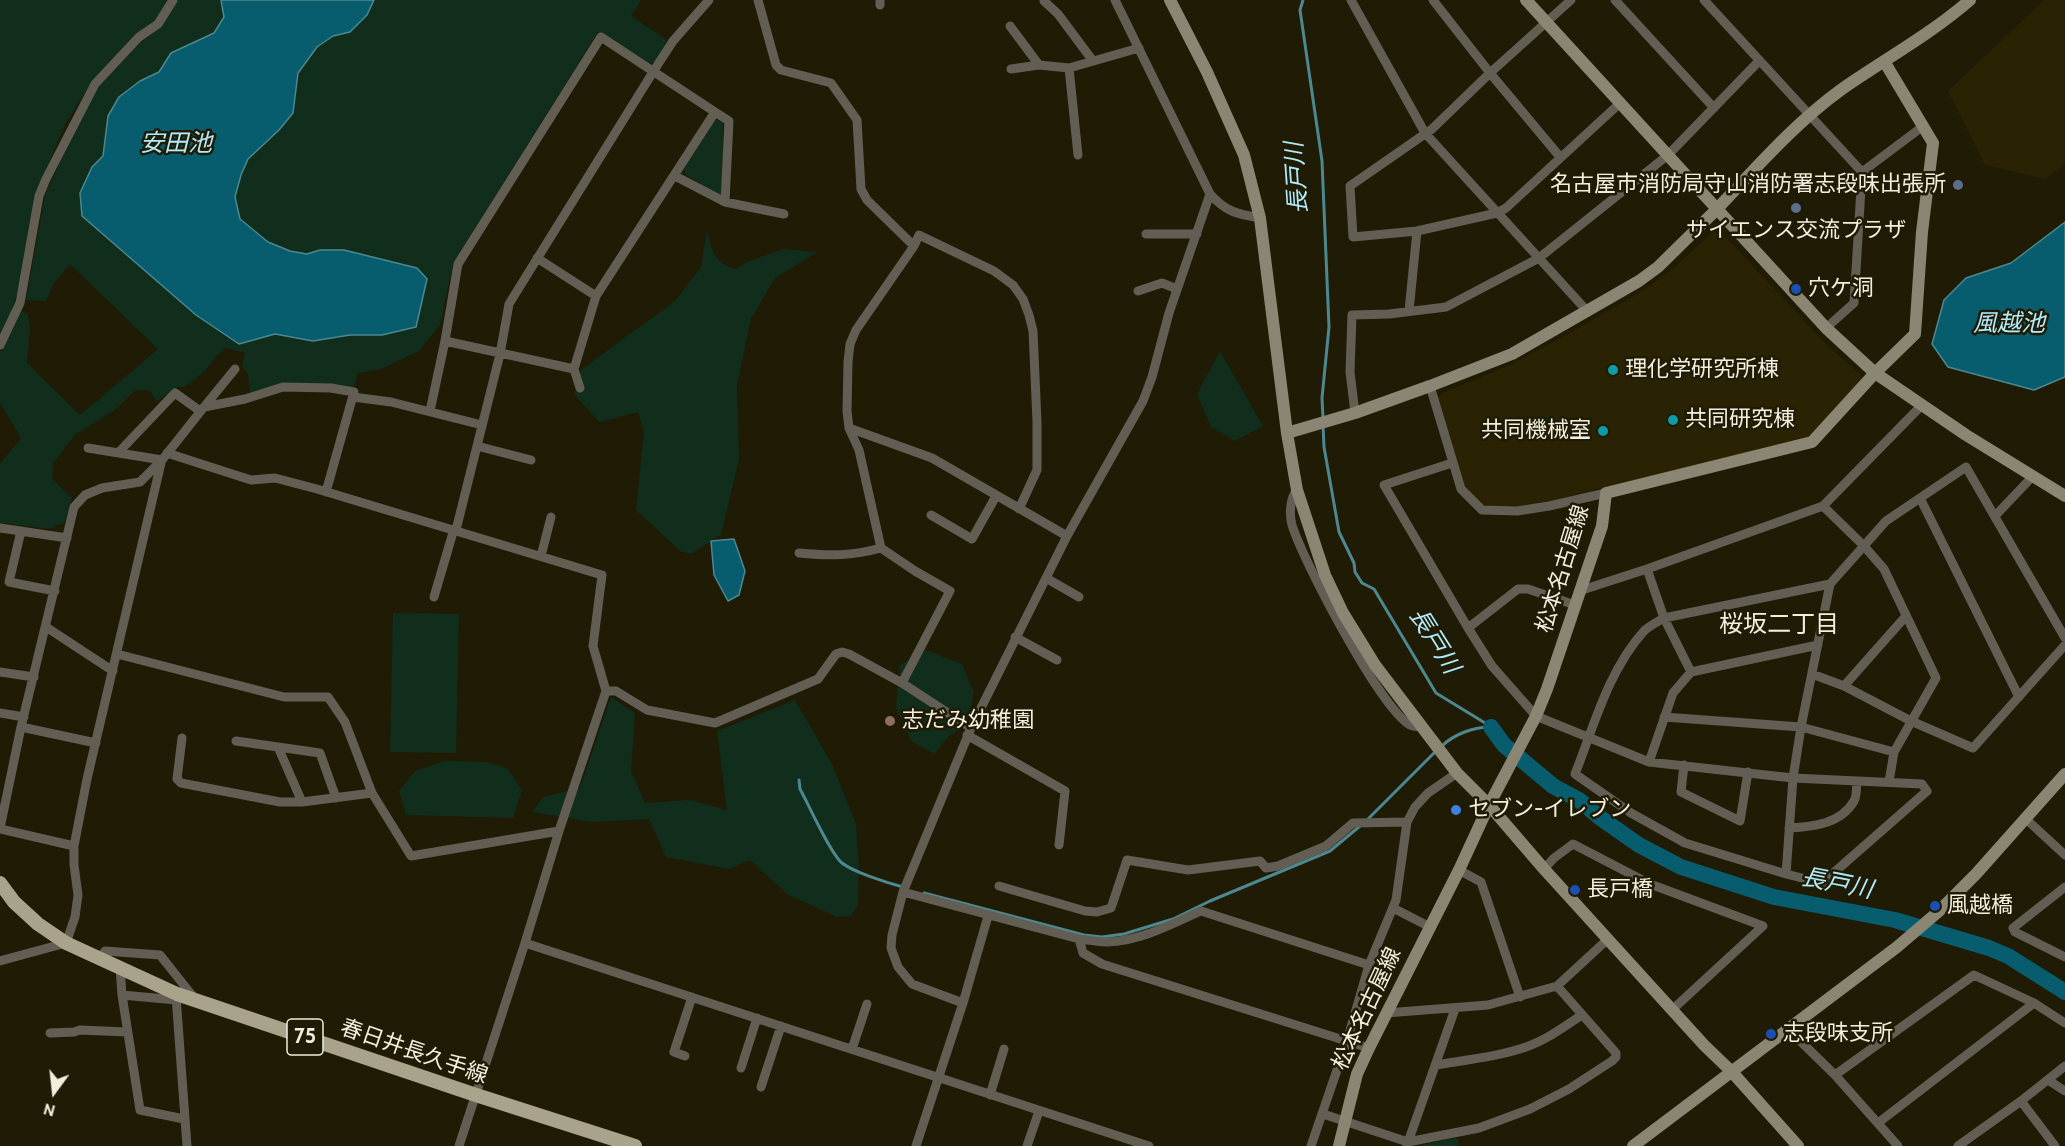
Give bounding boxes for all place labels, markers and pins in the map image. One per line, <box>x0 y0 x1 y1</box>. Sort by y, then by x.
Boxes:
place label: 名古屋市消防局守山消防署志段味出張所 <box>1550 172 1946 198</box>
marker: 名古屋市消防局守山消防署志段味出張所 <box>1951 178 1965 192</box>
marker: サイエンス交流プラザ <box>1789 201 1803 215</box>
place label: サイエンス交流プラザ <box>1686 218 1906 244</box>
place label: 穴ケ洞 <box>1808 276 1874 302</box>
marker: 穴ケ洞 <box>1789 282 1803 296</box>
place label: 理化学研究所棟 <box>1625 357 1779 383</box>
marker: 理化学研究所棟 <box>1606 363 1620 377</box>
place label: 共同研究棟 <box>1685 407 1795 433</box>
marker: 共同研究棟 <box>1666 413 1680 427</box>
place label: 共同機械室 <box>1481 418 1591 444</box>
marker: 共同機械室 <box>1596 424 1610 438</box>
place label: 志だみ幼稚園 <box>902 708 1034 734</box>
marker: 志だみ幼稚園 <box>883 714 897 728</box>
place label: セブン-イレブン <box>1468 797 1631 823</box>
marker: セブン-イレブン <box>1449 803 1463 817</box>
place label: 長戸橋 <box>1587 877 1653 903</box>
marker: 長戸橋 <box>1568 883 1582 897</box>
place label: 風越橋 <box>1947 893 2013 919</box>
marker: 風越橋 <box>1928 899 1942 913</box>
place label: 志段味支所 <box>1783 1021 1893 1047</box>
marker: 志段味支所 <box>1764 1027 1778 1041</box>

